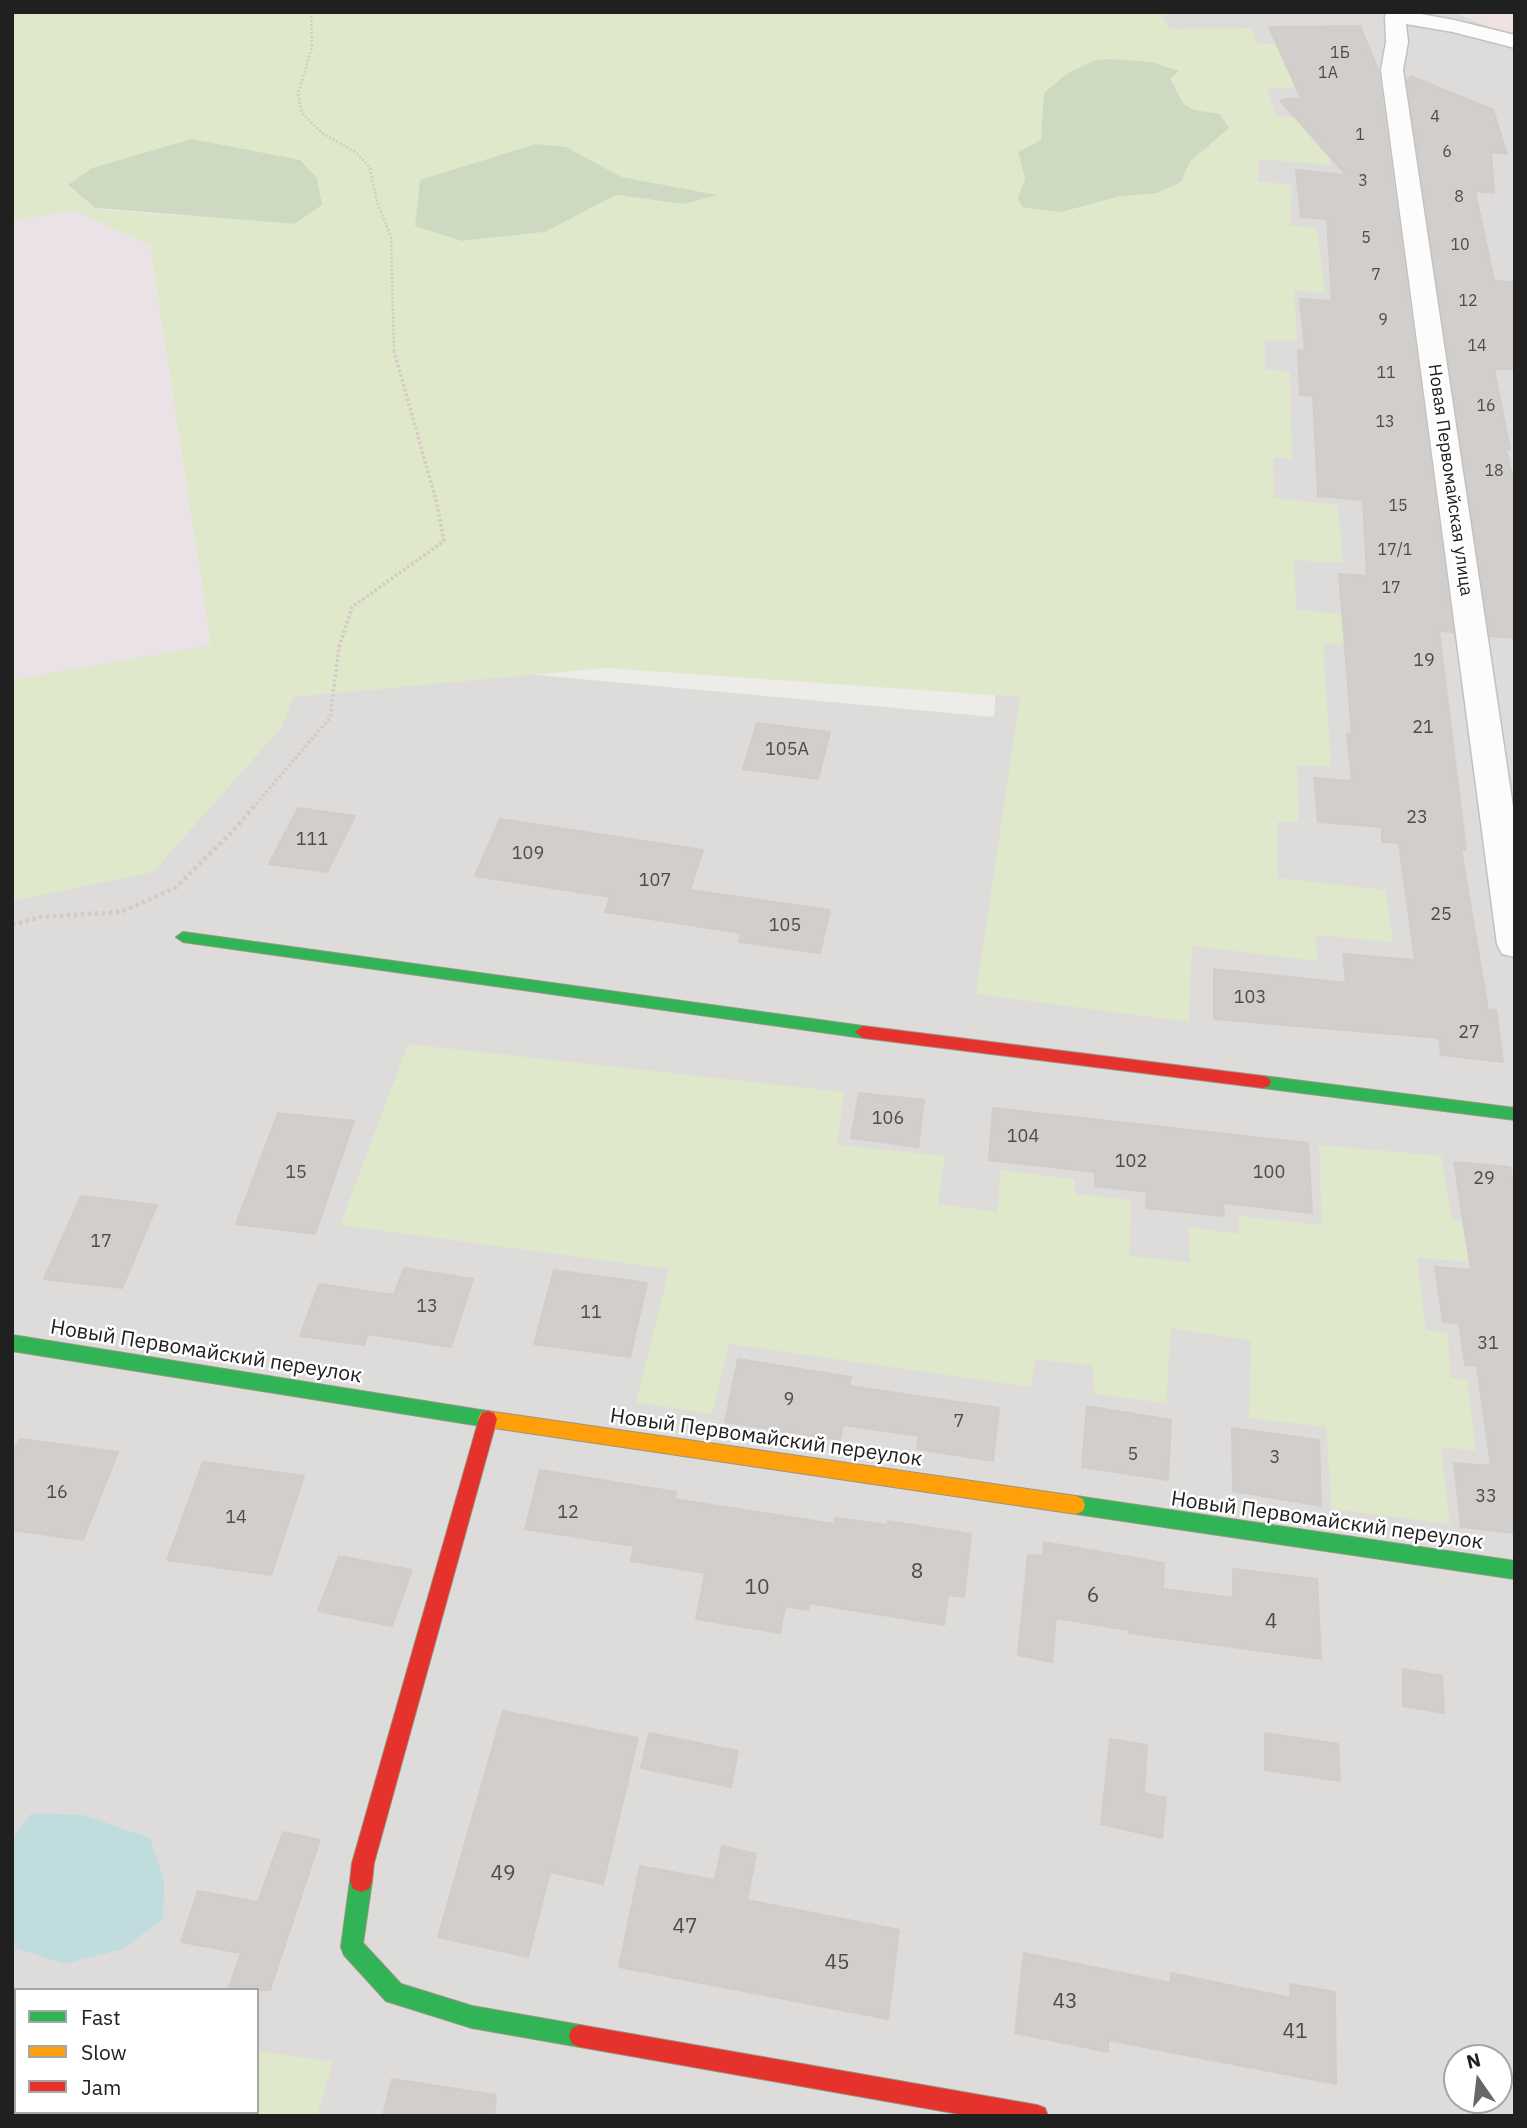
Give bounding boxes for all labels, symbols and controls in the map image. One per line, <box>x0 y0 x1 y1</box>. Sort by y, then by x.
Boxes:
house number: 1Б <box>1330 43 1350 63</box>
house number: 1А <box>1318 63 1338 83</box>
house number: 4 <box>1430 107 1440 127</box>
house number: 1 <box>1355 125 1365 145</box>
house number: 6 <box>1442 142 1452 162</box>
house number: 3 <box>1358 171 1368 191</box>
house number: 8 <box>1454 187 1464 207</box>
house number: 5 <box>1361 228 1371 248</box>
house number: 10 <box>1450 235 1470 255</box>
house number: 7 <box>1371 265 1381 285</box>
house number: 12 <box>1458 291 1478 311</box>
house number: 9 <box>1378 310 1388 330</box>
house number: 14 <box>1467 336 1487 356</box>
house number: 11 <box>1376 363 1396 383</box>
street label: Новая Первомайская улица <box>1423 363 1477 597</box>
house number: 16 <box>1476 396 1496 416</box>
house number: 13 <box>1375 412 1395 432</box>
house number: 18 <box>1484 461 1504 481</box>
house number: 15 <box>1388 496 1408 516</box>
house number: 17/1 <box>1378 540 1412 560</box>
house number: 17 <box>1381 578 1401 598</box>
house number: 19 <box>1413 650 1435 672</box>
house number: 21 <box>1412 717 1434 739</box>
house number: 105А <box>765 739 809 761</box>
house number: 23 <box>1406 807 1428 829</box>
house number: 111 <box>296 829 328 851</box>
house number: 109 <box>512 843 544 865</box>
house number: 107 <box>639 870 671 892</box>
house number: 25 <box>1430 904 1452 926</box>
house number: 105 <box>769 915 801 937</box>
house number: 103 <box>1234 987 1266 1009</box>
house number: 27 <box>1458 1022 1480 1044</box>
house number: 106 <box>872 1108 904 1130</box>
house number: 104 <box>1007 1126 1039 1148</box>
house number: 102 <box>1115 1151 1147 1173</box>
house number: 15 <box>285 1162 307 1184</box>
house number: 100 <box>1253 1162 1285 1184</box>
house number: 29 <box>1473 1168 1495 1190</box>
house number: 17 <box>90 1231 112 1253</box>
house number: 13 <box>416 1296 438 1318</box>
house number: 11 <box>580 1302 602 1324</box>
street label: Новый Первомайский переулок <box>48 1315 364 1389</box>
house number: 31 <box>1477 1333 1499 1355</box>
house number: 9 <box>784 1389 794 1411</box>
street label: Новый Первомайский переулок <box>608 1404 924 1472</box>
house number: 7 <box>954 1411 964 1433</box>
house number: 5 <box>1128 1444 1138 1466</box>
house number: 3 <box>1270 1447 1280 1469</box>
house number: 16 <box>46 1482 68 1504</box>
house number: 33 <box>1475 1486 1497 1508</box>
street label: Новый Первомайский переулок <box>1169 1487 1485 1555</box>
house number: 12 <box>557 1502 579 1524</box>
house number: 14 <box>225 1507 247 1529</box>
house number: 8 <box>911 1559 923 1585</box>
house number: 10 <box>744 1575 770 1601</box>
house number: 6 <box>1087 1583 1099 1609</box>
house number: 4 <box>1265 1609 1277 1635</box>
house number: 49 <box>490 1861 516 1887</box>
house number: 47 <box>672 1914 698 1940</box>
house number: 45 <box>824 1950 850 1976</box>
legend <box>14 1988 259 2114</box>
house number: 43 <box>1052 1989 1078 2015</box>
text: Fast <box>81 2003 121 2031</box>
house number: 41 <box>1282 2019 1308 2045</box>
text: Slow <box>81 2038 127 2066</box>
north arrow <box>1443 2044 1513 2114</box>
text: N <box>1464 2047 1483 2074</box>
text: Jam <box>81 2073 121 2101</box>

